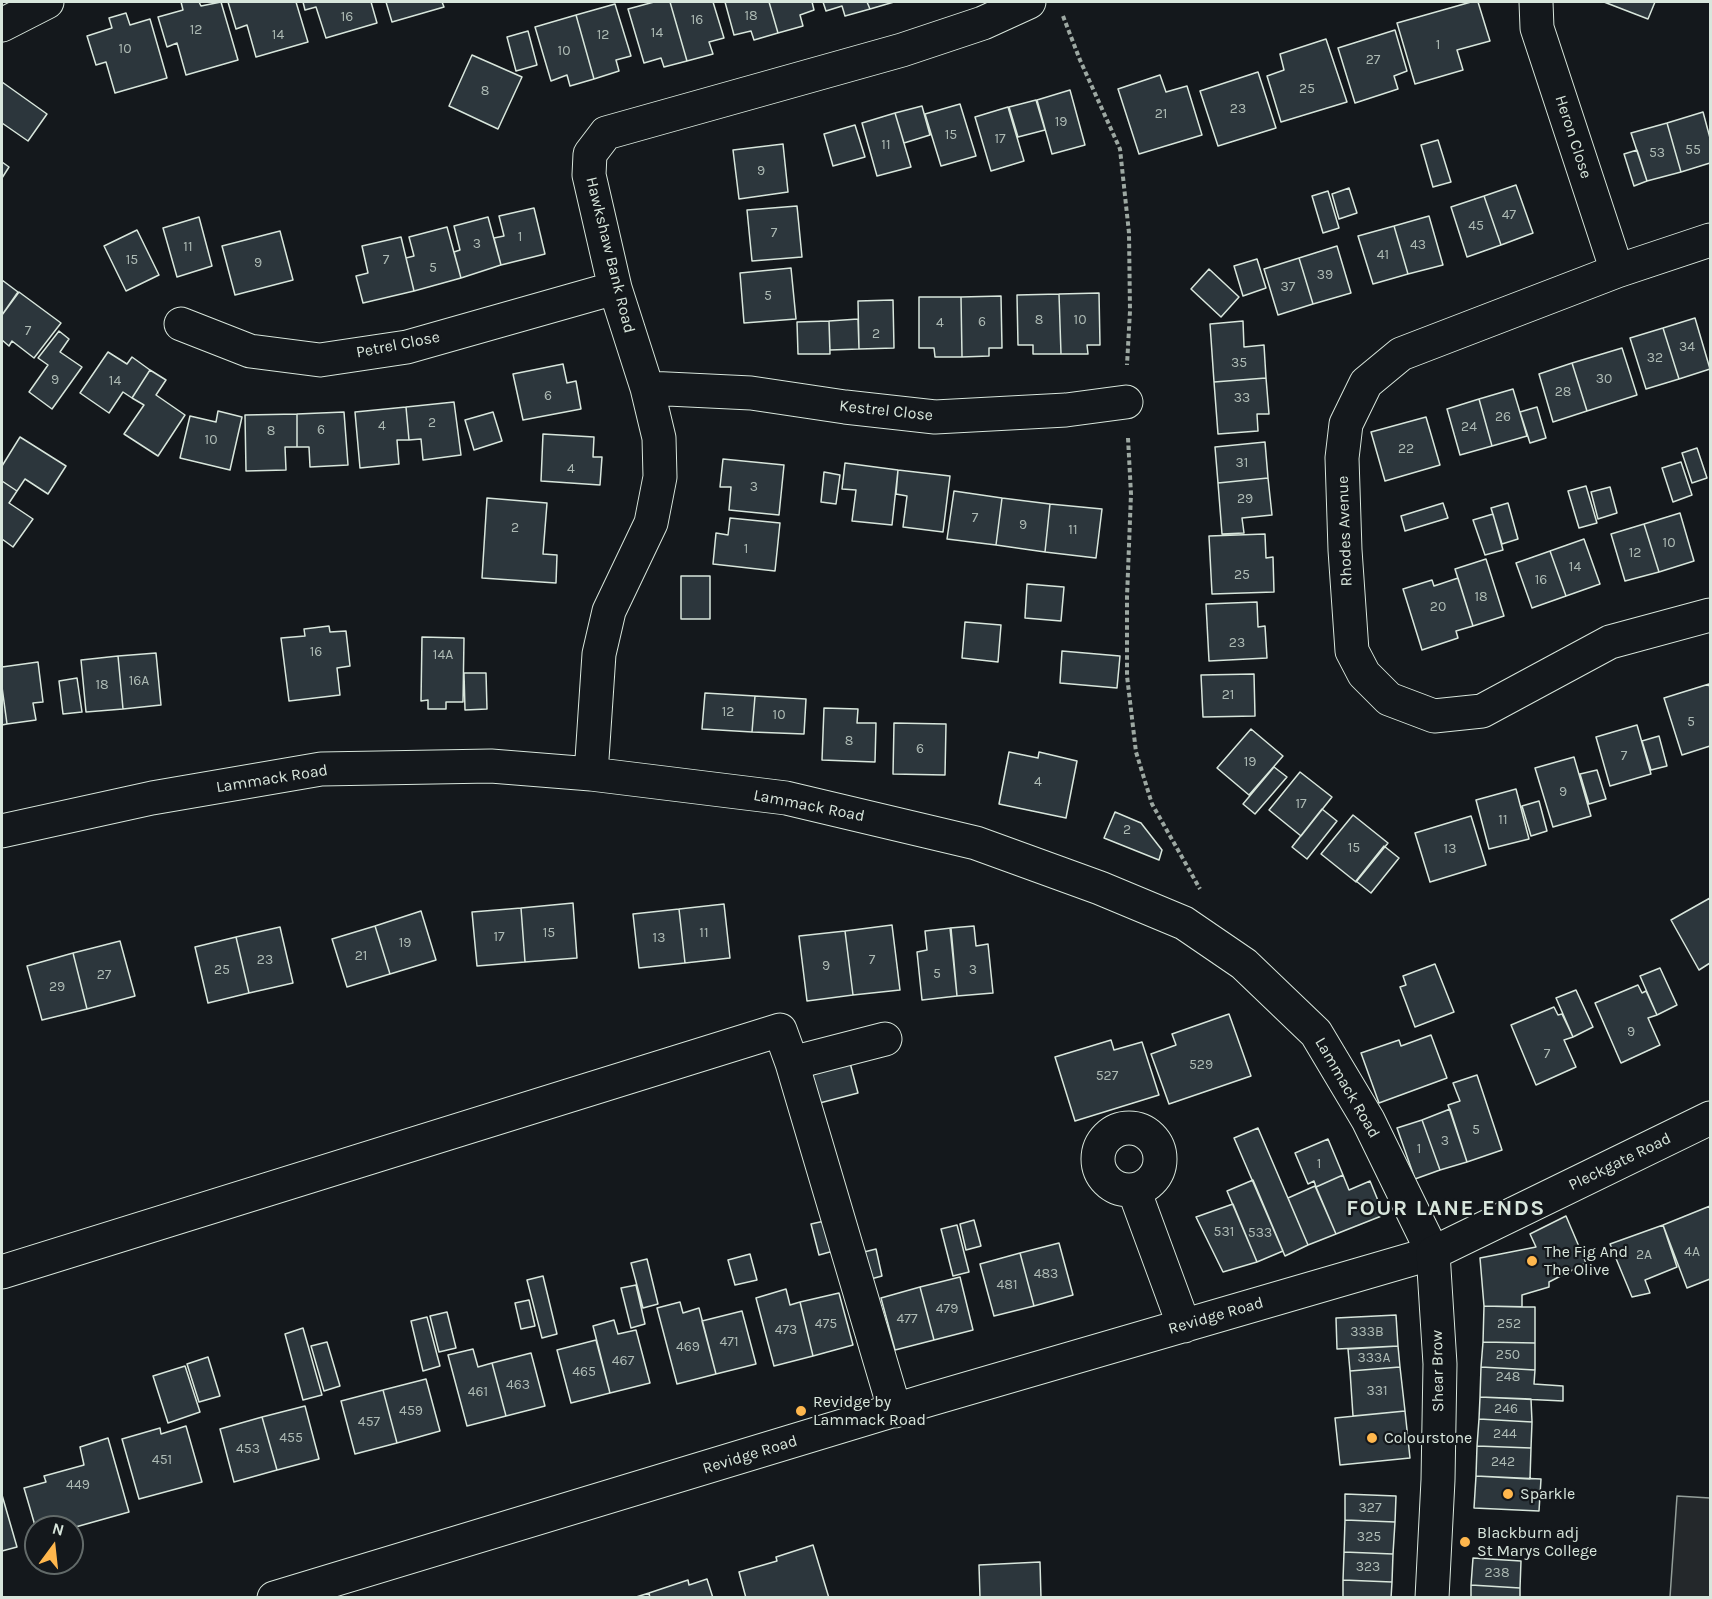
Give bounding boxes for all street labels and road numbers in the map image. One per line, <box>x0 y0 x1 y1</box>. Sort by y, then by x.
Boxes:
street label: Heron Close <box>1550 93 1596 181</box>
street label: Hawkshaw Bank Road <box>581 175 639 335</box>
street label: Petrel Close <box>354 327 442 363</box>
street label: Kestrel Close <box>838 397 934 425</box>
street label: Rhodes Avenue <box>1333 475 1357 587</box>
street label: Lammack Road <box>215 761 329 797</box>
street label: Lammack Road <box>752 786 866 826</box>
street label: Lammack Road <box>1310 1034 1384 1142</box>
street label: Pleckgate Road <box>1566 1129 1674 1195</box>
street label: Revidge Road <box>1166 1293 1266 1339</box>
street label: Shear Brow <box>1428 1330 1448 1412</box>
street label: Revidge Road <box>700 1431 800 1479</box>

